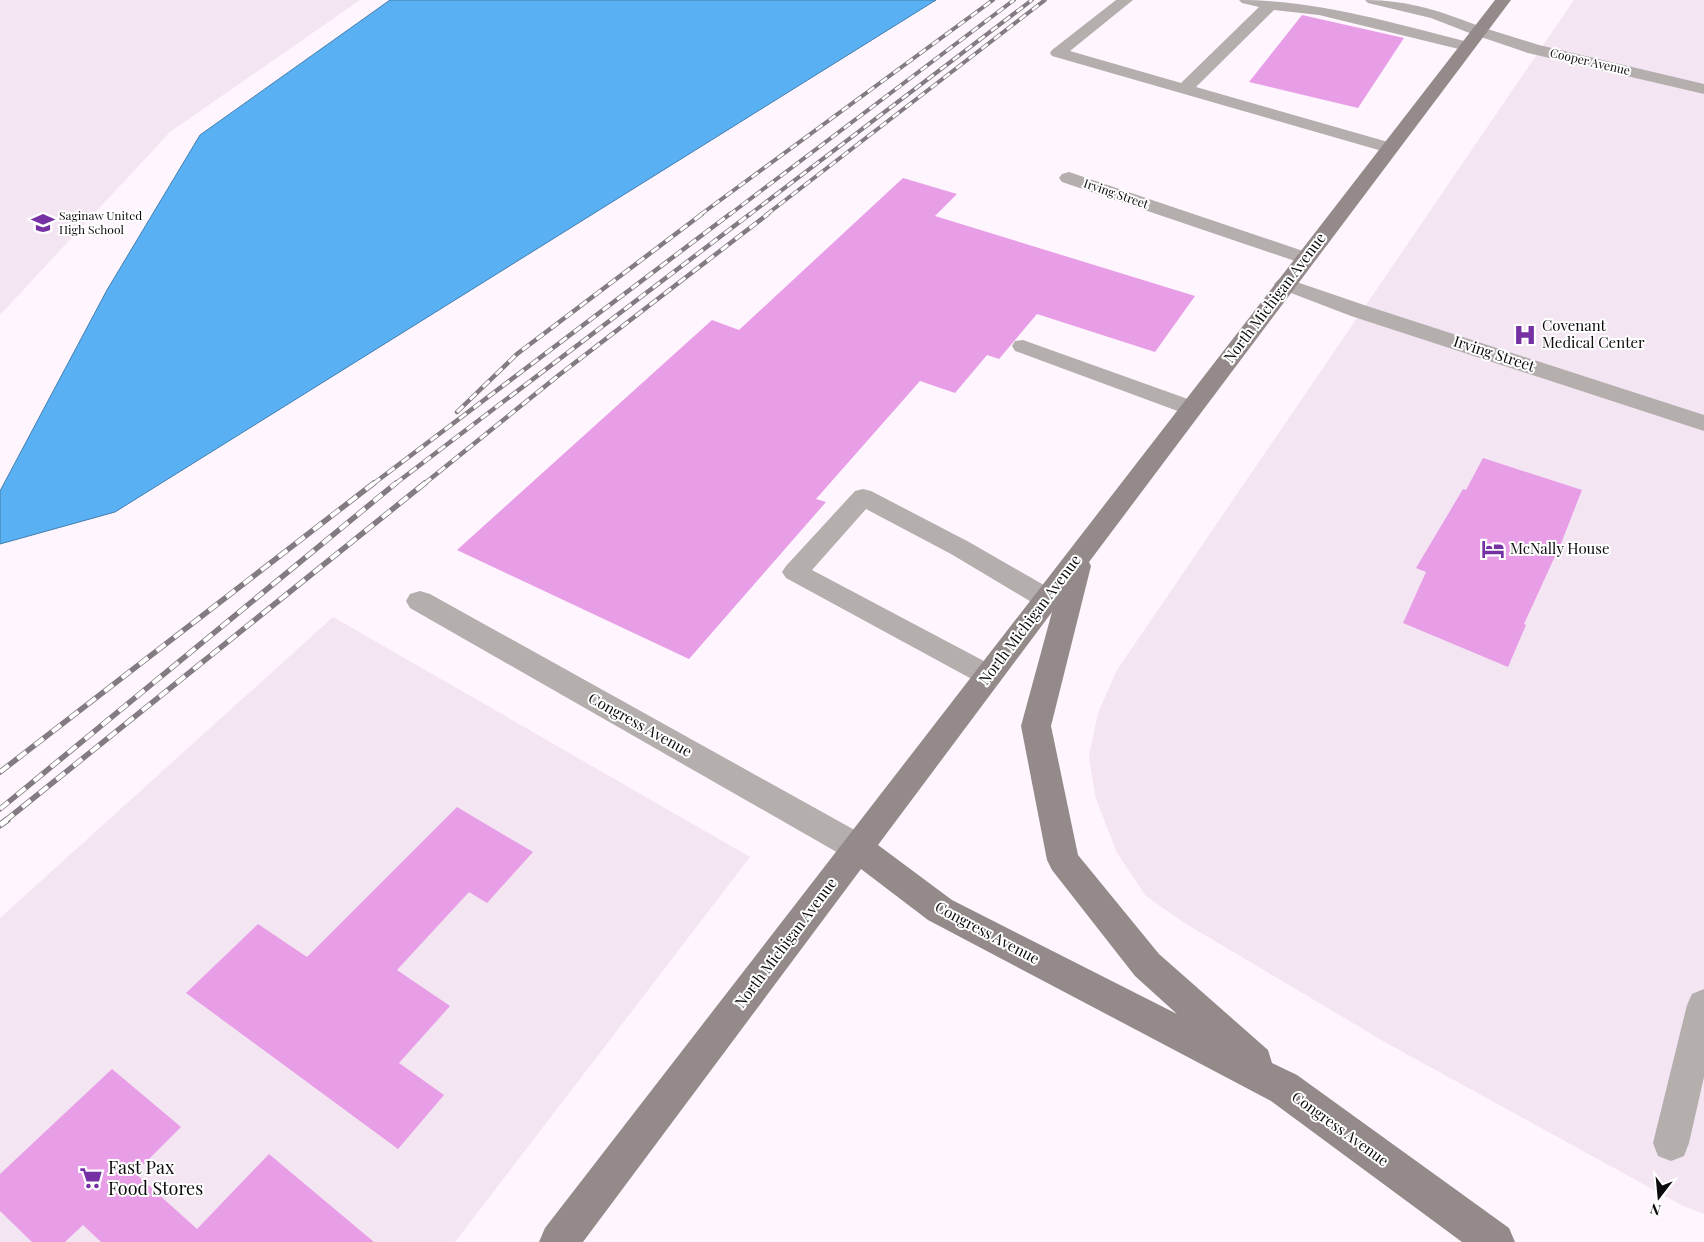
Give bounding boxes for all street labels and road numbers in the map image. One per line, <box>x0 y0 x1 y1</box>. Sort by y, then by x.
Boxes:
street label: Cooper Avenue <box>1549 44 1632 78</box>
street label: Irving Street <box>1082 175 1151 212</box>
street label: North Michigan Avenue <box>1219 228 1330 366</box>
street label: Irving Street <box>1451 331 1538 376</box>
street label: North Michigan Avenue <box>974 550 1085 688</box>
street label: Congress Avenue <box>585 687 696 761</box>
street label: North Michigan Avenue <box>730 873 841 1011</box>
street label: Congress Avenue <box>932 896 1043 968</box>
street label: Congress Avenue <box>1288 1086 1393 1170</box>

